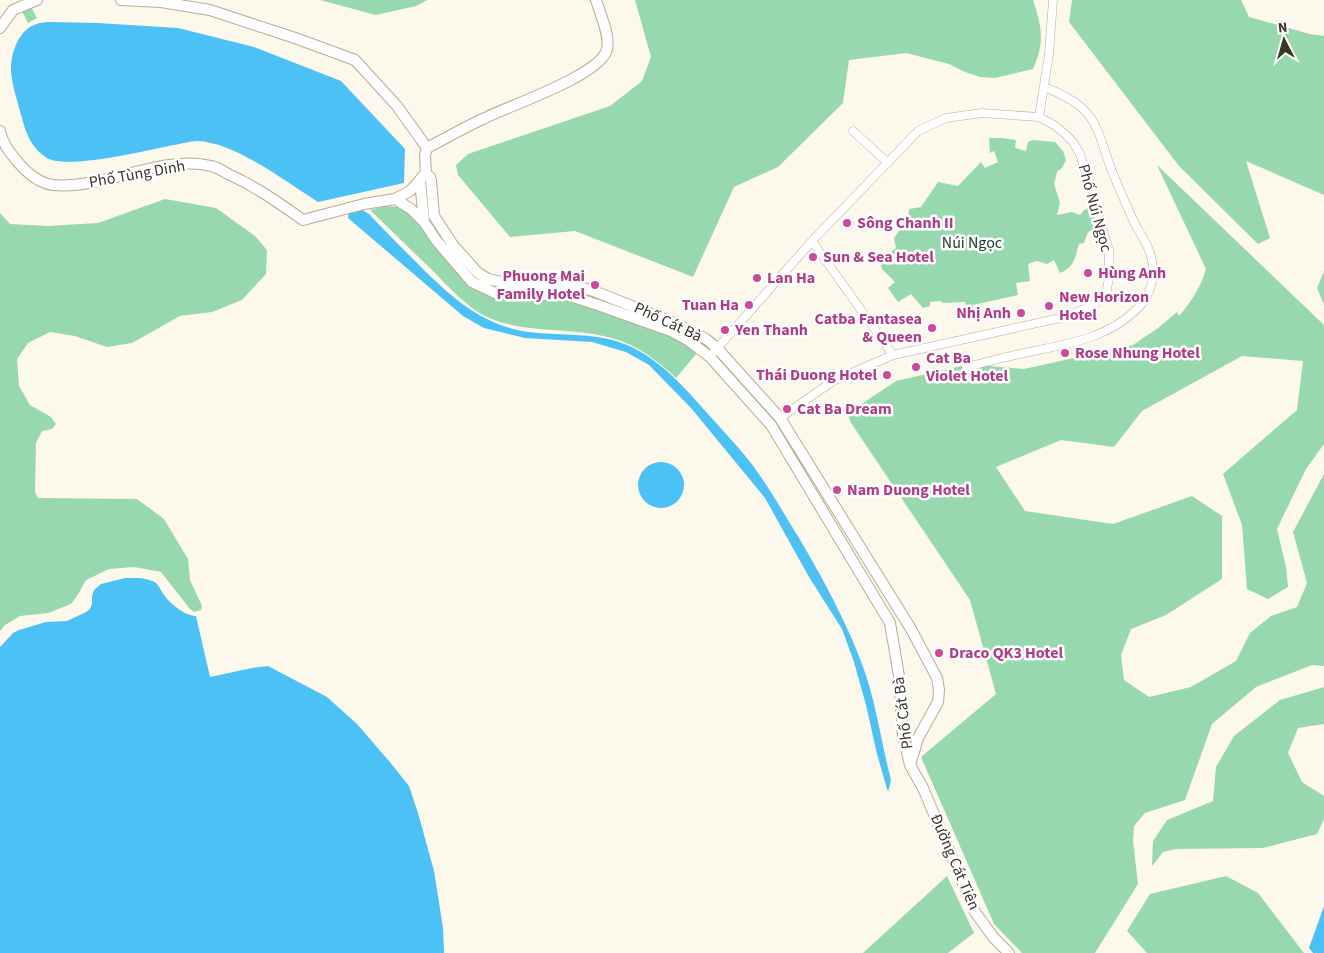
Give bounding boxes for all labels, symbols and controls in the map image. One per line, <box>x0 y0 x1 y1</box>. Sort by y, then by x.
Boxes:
north arrow <box>1259 15 1309 65</box>
text: N <box>1277 18 1288 38</box>
street label: Phố Tùng Dinh <box>87 155 187 193</box>
street label: Phố Núi Ngọc <box>1073 162 1117 254</box>
place label: Sông Chanh II <box>857 212 954 234</box>
marker: Sông Chanh II <box>841 217 853 229</box>
park label: Núi Ngọc <box>942 232 1002 254</box>
place label: Sun & Sea Hotel <box>823 246 934 268</box>
marker: Sun & Sea Hotel <box>807 251 819 263</box>
place label: Hùng Anh <box>1098 262 1166 284</box>
place label: Phuong Mai Family Hotel <box>497 265 585 305</box>
place label: Lan Ha <box>767 267 815 289</box>
marker: Hùng Anh <box>1082 267 1094 279</box>
marker: Lan Ha <box>751 272 763 284</box>
marker: Phuong Mai Family Hotel <box>589 279 601 291</box>
place label: New Horizon Hotel <box>1059 286 1149 326</box>
place label: Tuan Ha <box>682 294 739 316</box>
street label: Phố Cát Bà <box>630 297 706 347</box>
marker: Tuan Ha <box>743 299 755 311</box>
marker: New Horizon Hotel <box>1043 300 1055 312</box>
place label: Nhị Anh <box>956 302 1011 324</box>
marker: Nhị Anh <box>1015 307 1027 319</box>
place label: Catba Fantasea & Queen <box>815 308 922 348</box>
place label: Yen Thanh <box>734 319 808 341</box>
marker: Catba Fantasea & Queen <box>926 322 938 334</box>
marker: Yen Thanh <box>719 324 731 336</box>
place label: Rose Nhung Hotel <box>1075 342 1200 364</box>
place label: Cat Ba Violet Hotel <box>925 347 1009 387</box>
marker: Rose Nhung Hotel <box>1059 347 1071 359</box>
marker: Cat Ba Violet Hotel <box>910 361 922 373</box>
place label: Thái Duong Hotel <box>756 364 877 386</box>
marker: Thái Duong Hotel <box>881 369 893 381</box>
place label: Cat Ba Dream <box>797 398 892 420</box>
marker: Cat Ba Dream <box>781 403 793 415</box>
place label: Nam Duong Hotel <box>847 479 970 501</box>
marker: Nam Duong Hotel <box>831 484 843 496</box>
place label: Draco QK3 Hotel <box>949 642 1063 664</box>
marker: Draco QK3 Hotel <box>933 647 945 659</box>
street label: Phố Cát Bà <box>888 676 918 750</box>
street label: Đường Cát Tiên <box>925 811 985 913</box>

